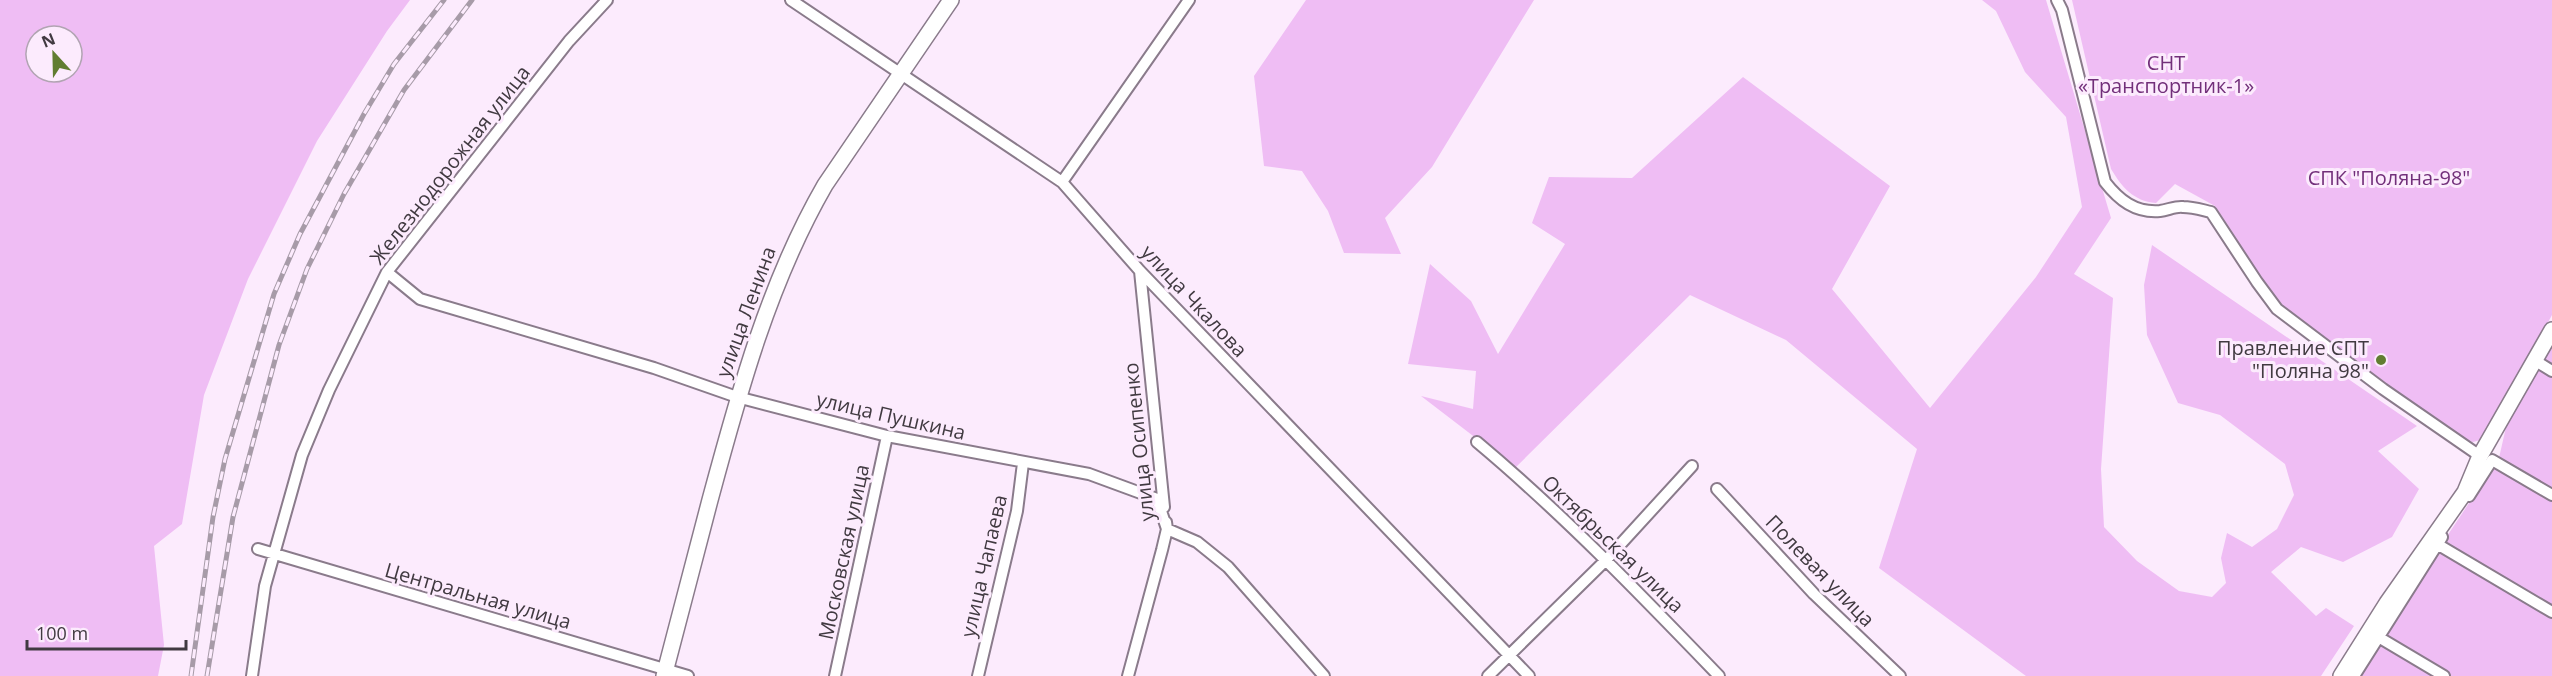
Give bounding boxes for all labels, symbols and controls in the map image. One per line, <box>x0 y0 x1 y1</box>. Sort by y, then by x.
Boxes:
north arrow <box>24 24 84 84</box>
text: N <box>38 27 59 53</box>
park label: СНТ «Транспортник-1» <box>2078 49 2254 99</box>
street label: Железнодорожная улица <box>363 60 536 270</box>
park label: СПК "Поляна-98" <box>2308 164 2470 191</box>
street label: улица Чкалова <box>1135 239 1253 363</box>
street label: улица Ленина <box>709 243 782 381</box>
place label: Правление СПТ "Поляна 98" <box>2217 334 2369 384</box>
marker: Правление СПТ "Поляна 98" <box>2374 353 2388 367</box>
street label: улица Осипенко <box>1117 361 1160 523</box>
street label: улица Пушкина <box>814 385 968 446</box>
street label: Московская улица <box>812 462 875 642</box>
street label: Октябрьская улица <box>1537 469 1690 618</box>
street label: улица Чапаева <box>954 492 1013 640</box>
street label: Полевая улица <box>1760 509 1881 633</box>
street label: Центральная улица <box>382 556 574 635</box>
scale bar <box>27 613 186 651</box>
text: 100 m <box>36 621 88 645</box>

